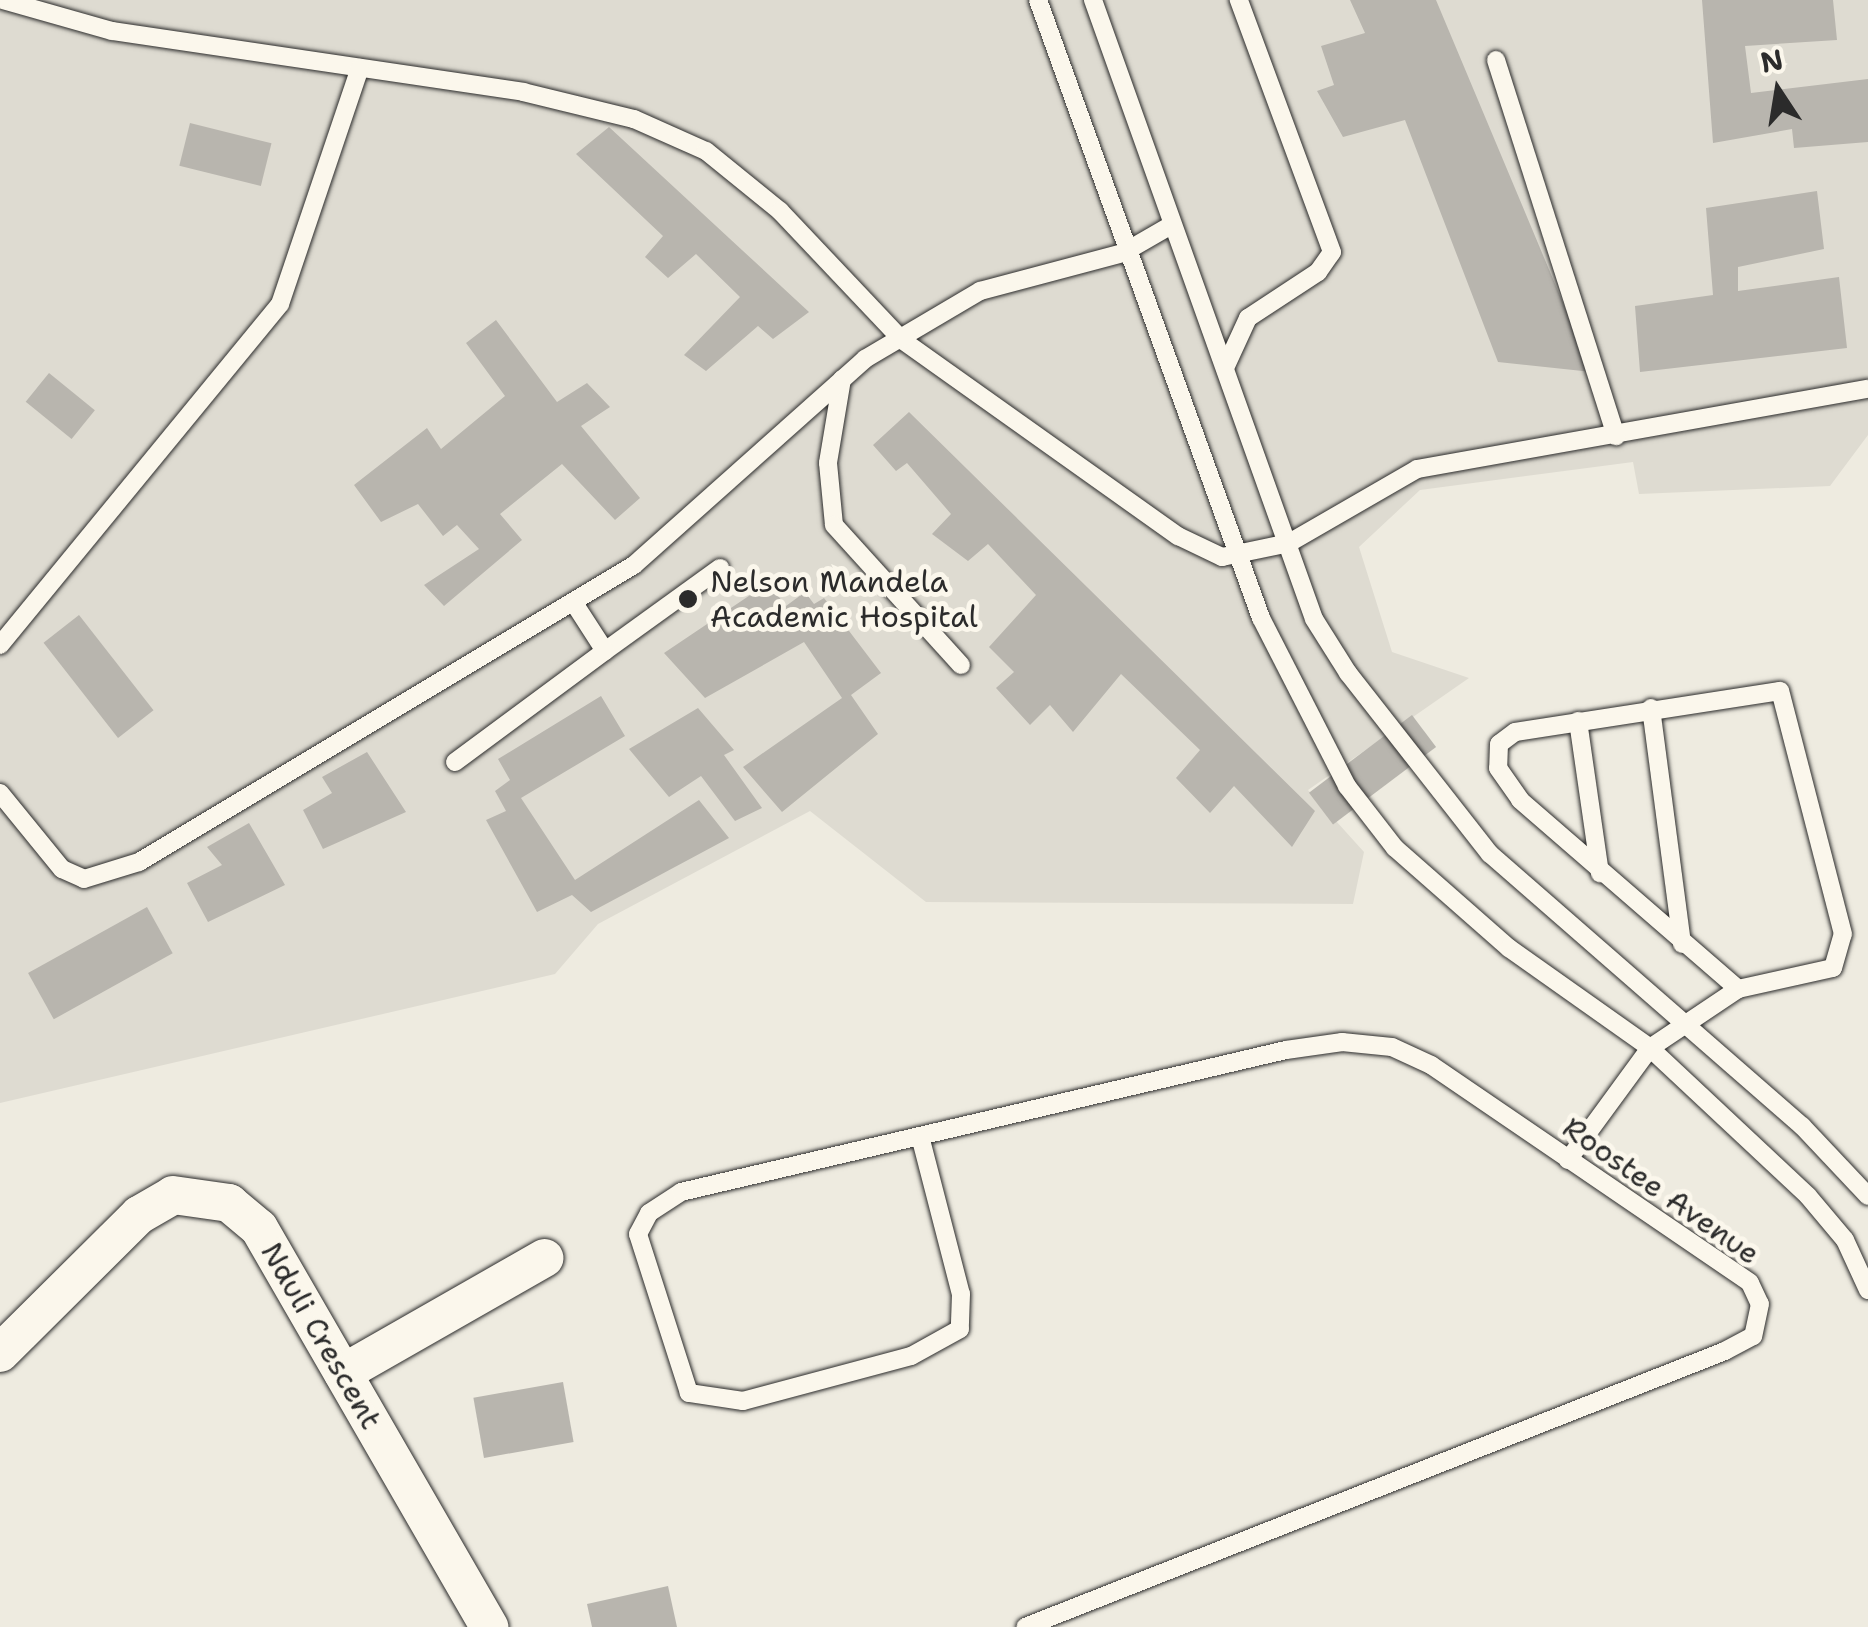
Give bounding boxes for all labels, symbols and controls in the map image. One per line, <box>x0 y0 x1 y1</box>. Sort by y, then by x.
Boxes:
north arrow <box>1728 40 1828 140</box>
text: N <box>1757 40 1787 82</box>
place label: Nelson Mandela Academic Hospital <box>710 564 978 634</box>
marker: Nelson Mandela Academic Hospital <box>675 586 701 612</box>
street label: Roostee Avenue <box>1556 1110 1766 1272</box>
street label: Nduli Crescent <box>253 1236 389 1436</box>

